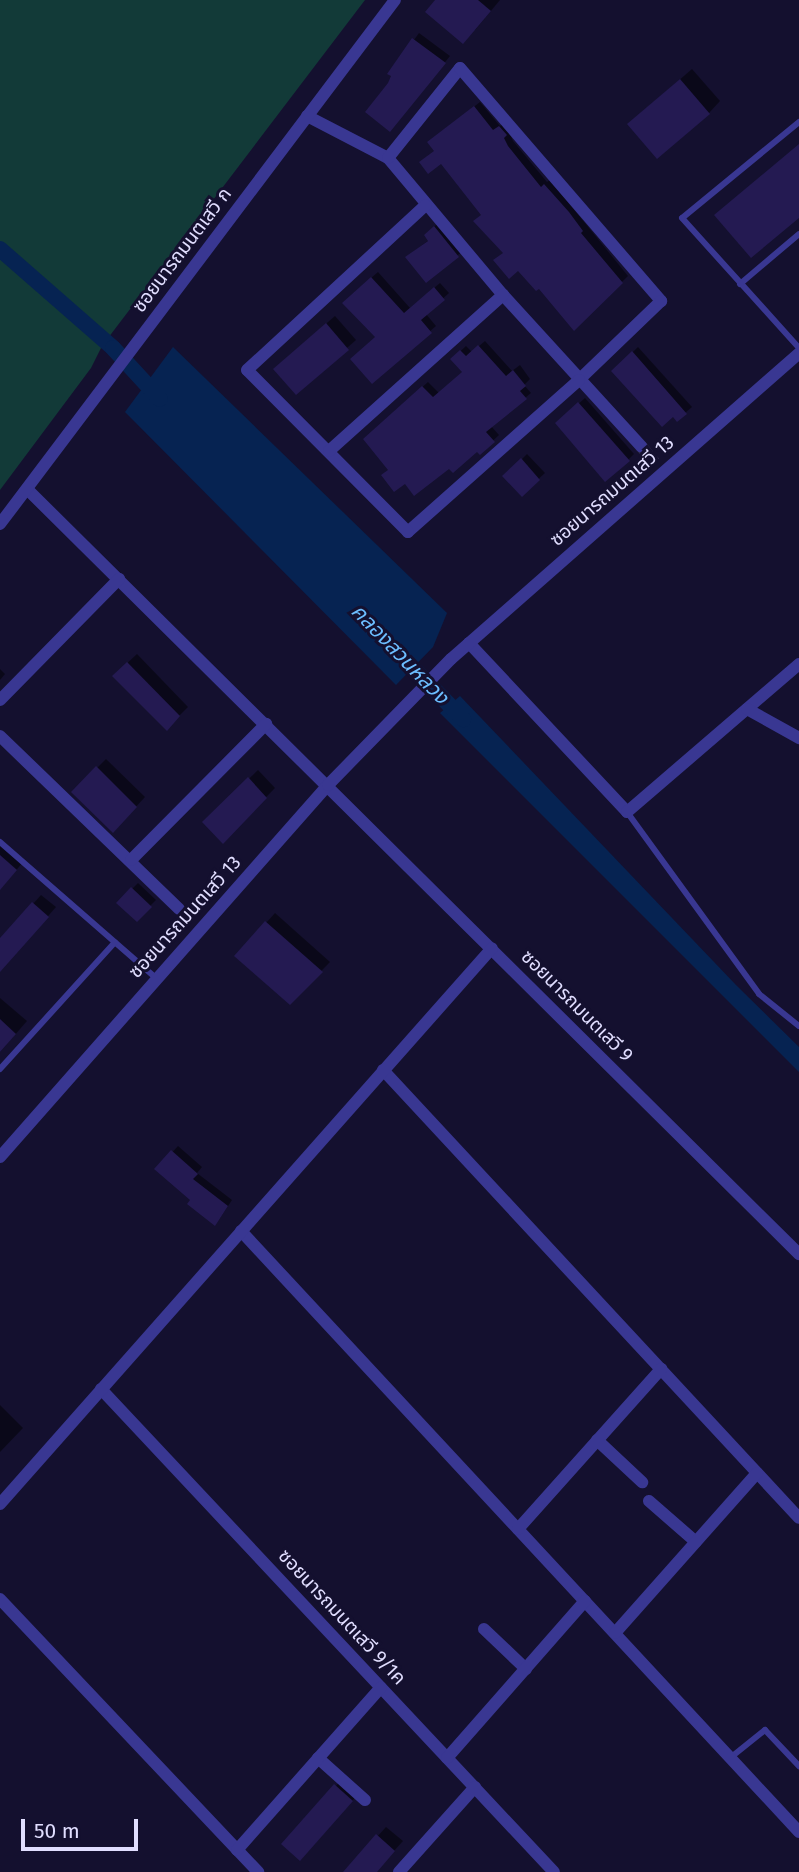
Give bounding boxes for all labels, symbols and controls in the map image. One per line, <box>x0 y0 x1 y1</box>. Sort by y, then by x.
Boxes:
street label: ซอยนารถมนตเสวี ก <box>128 183 236 317</box>
street label: ซอยนารถมนตเสวี 13 <box>545 431 679 551</box>
water label: คลองสวนหลวง <box>346 599 454 709</box>
street label: ซอยนารถมนตเสวี 13 <box>124 851 246 983</box>
street label: ซอยนารถมนตเสวี 9 <box>516 945 638 1067</box>
street label: ซอยนารถมนตเสวี 9/1ค <box>273 1545 411 1689</box>
scale bar <box>24 1806 142 1850</box>
text: 50 m <box>34 1818 80 1844</box>

